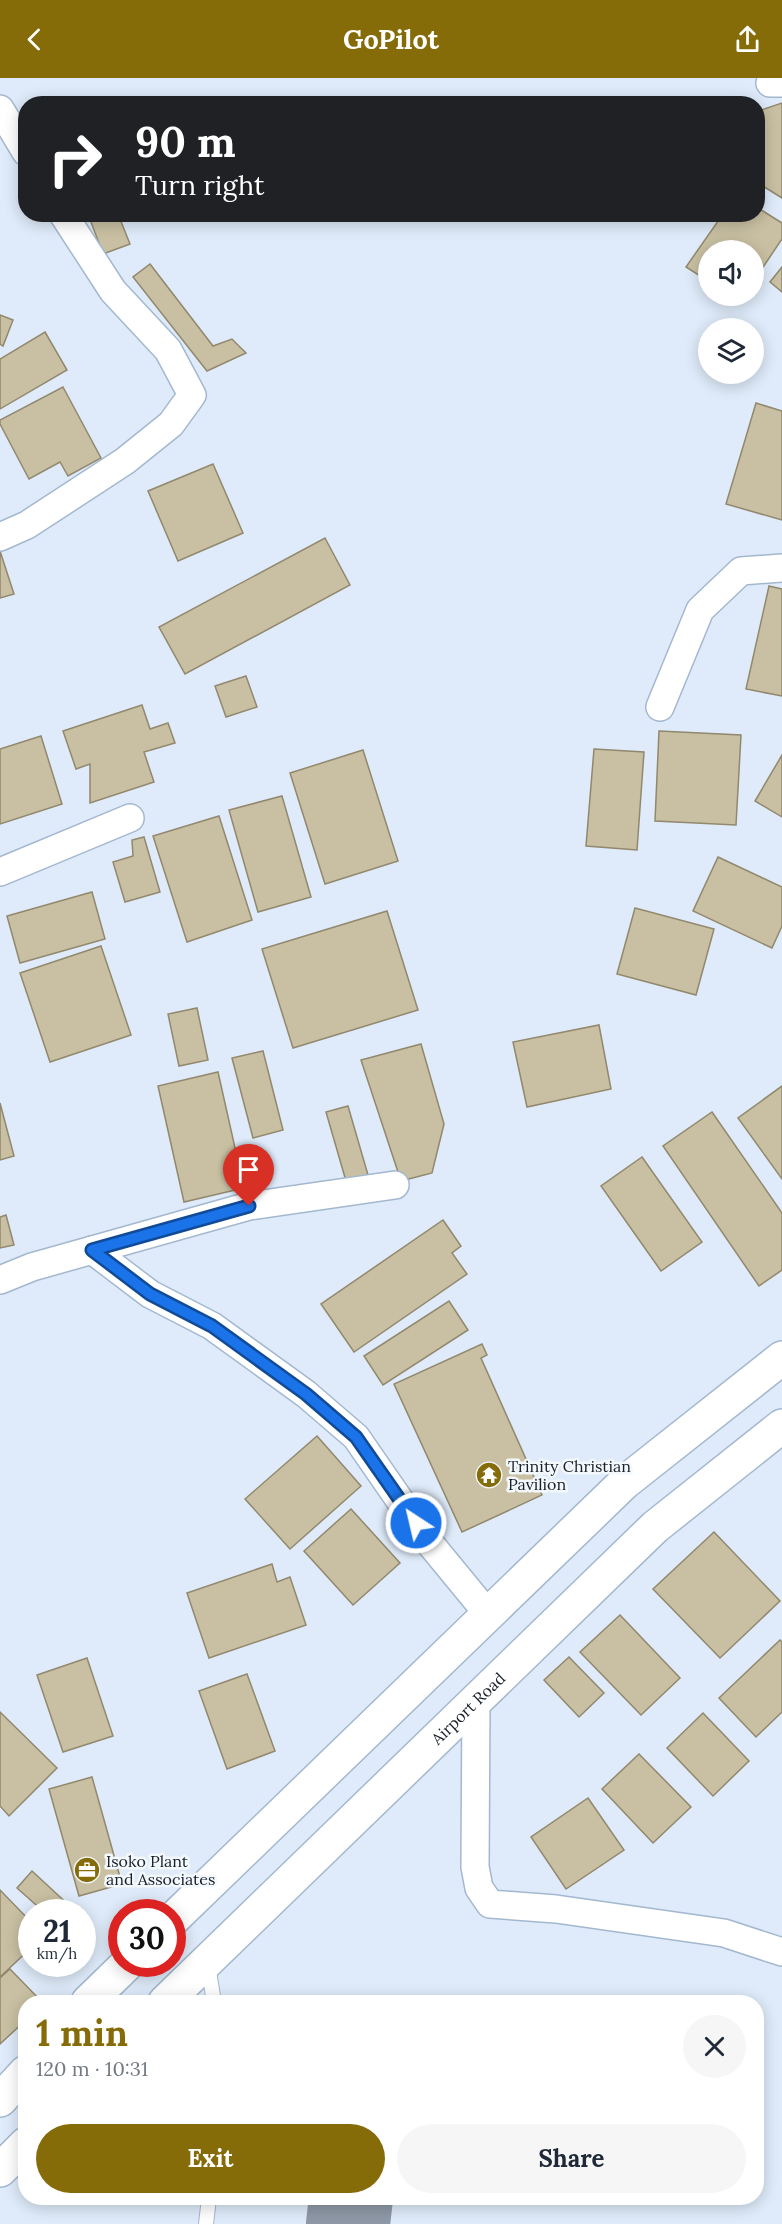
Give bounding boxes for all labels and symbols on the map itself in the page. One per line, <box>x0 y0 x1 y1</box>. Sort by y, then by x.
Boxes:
pin <box>223 1144 274 1206</box>
place label: Trinity Christian Pavilion <box>508 1456 631 1494</box>
temple icon: Trinity Christian Pavilion <box>474 1460 504 1490</box>
position arrow <box>384 1491 448 1555</box>
street label: Airport Road <box>426 1668 509 1749</box>
place label: Isoko Plant and Associates <box>106 1851 215 1889</box>
office icon: Isoko Plant and Associates <box>72 1855 102 1885</box>
speed limit sign: 30 <box>108 1899 186 1977</box>

